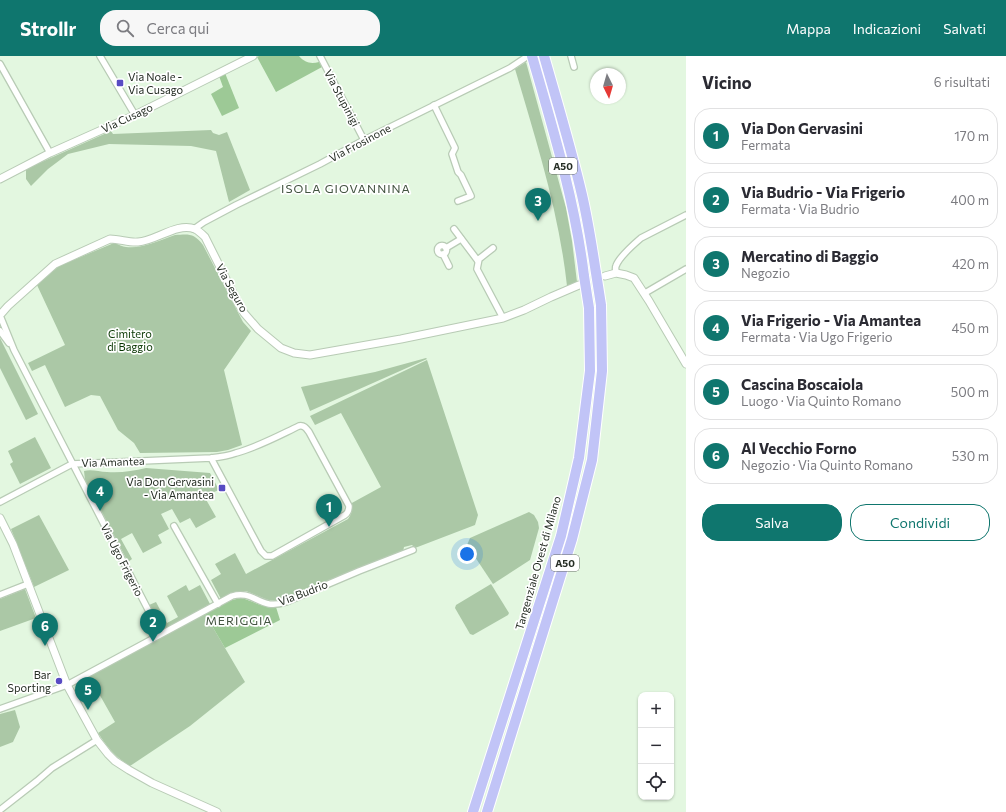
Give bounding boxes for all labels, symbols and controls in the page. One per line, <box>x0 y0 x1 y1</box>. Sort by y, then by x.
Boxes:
search box <box>100 10 380 46</box>
text: Strollr <box>20 17 76 40</box>
icon: search <box>114 17 136 39</box>
text: Cerca qui <box>146 19 209 37</box>
text: Mappa <box>786 20 831 37</box>
text: Indicazioni <box>853 20 921 37</box>
text: Salvati <box>943 20 986 37</box>
street label: Via Stupinigi <box>322 67 363 129</box>
north arrow <box>590 68 626 104</box>
place label: Via Noale - Via Cusago <box>128 70 184 96</box>
text: Vicino <box>702 72 752 93</box>
text: 6 risultati <box>934 74 990 90</box>
marker: Via Noale - Via Cusago <box>115 78 125 88</box>
street label: Via Cusago <box>99 100 155 135</box>
text: Via Don Gervasini <box>741 119 863 137</box>
street label: Via Frosinone <box>327 121 393 164</box>
text: 1 <box>713 128 719 144</box>
text: 170 m <box>954 128 989 144</box>
text: Fermata <box>741 137 791 153</box>
road number: A50 <box>549 158 577 174</box>
district label: ISOLA GIOVANNINA <box>281 181 411 195</box>
text: Via Budrio - Via Frigerio <box>741 183 905 201</box>
pin: 3 <box>525 188 551 221</box>
text: 2 <box>712 192 720 208</box>
text: 400 m <box>950 192 989 208</box>
text: Fermata · Via Budrio <box>741 201 860 217</box>
text: Mercatino di Baggio <box>741 247 879 265</box>
text: 3 <box>712 256 720 272</box>
text: 420 m <box>952 256 989 272</box>
street label: Via Seguro <box>214 261 251 315</box>
text: Negozio <box>741 265 790 281</box>
text: Via Frigerio - Via Amantea <box>741 311 921 329</box>
text: 4 <box>712 320 720 336</box>
text: 450 m <box>951 320 989 336</box>
park label: Cimitero di Baggio <box>107 327 153 353</box>
text: Fermata · Via Ugo Frigerio <box>741 329 893 345</box>
text: Cascina Boscaiola <box>741 375 863 393</box>
text: 5 <box>712 384 720 400</box>
text: 500 m <box>951 384 989 400</box>
text: Luogo · Via Quinto Romano <box>741 393 901 409</box>
text: Al Vecchio Forno <box>741 439 857 457</box>
text: 6 <box>712 448 720 464</box>
text: 530 m <box>952 448 989 464</box>
street label: Via Amantea <box>81 454 145 469</box>
text: Negozio · Via Quinto Romano <box>741 457 913 473</box>
place label: Via Don Gervasini - Via Amantea <box>126 475 214 501</box>
pin: 4 <box>87 478 113 511</box>
marker: Via Don Gervasini - Via Amantea <box>217 483 227 493</box>
pin: 1 <box>316 494 342 527</box>
street label: Tangenziale Ovest di Milano <box>512 494 563 631</box>
button: Salva <box>702 504 842 541</box>
button: Condividi <box>850 504 990 541</box>
street label: Via Ugo Frigerio <box>99 521 147 599</box>
your location <box>457 544 477 564</box>
road number: A50 <box>551 555 579 571</box>
street label: Via Budrio <box>276 577 330 608</box>
pin: 2 <box>140 609 166 642</box>
pin: 6 <box>32 613 58 646</box>
district label: MERIGGIA <box>205 613 273 627</box>
place label: Bar Sporting <box>7 668 52 694</box>
marker: Bar Sporting <box>54 676 64 686</box>
pin: 5 <box>75 677 101 710</box>
map controls <box>638 692 674 800</box>
button: + <box>638 692 674 728</box>
button: − <box>638 728 674 764</box>
button: locate <box>638 764 674 800</box>

